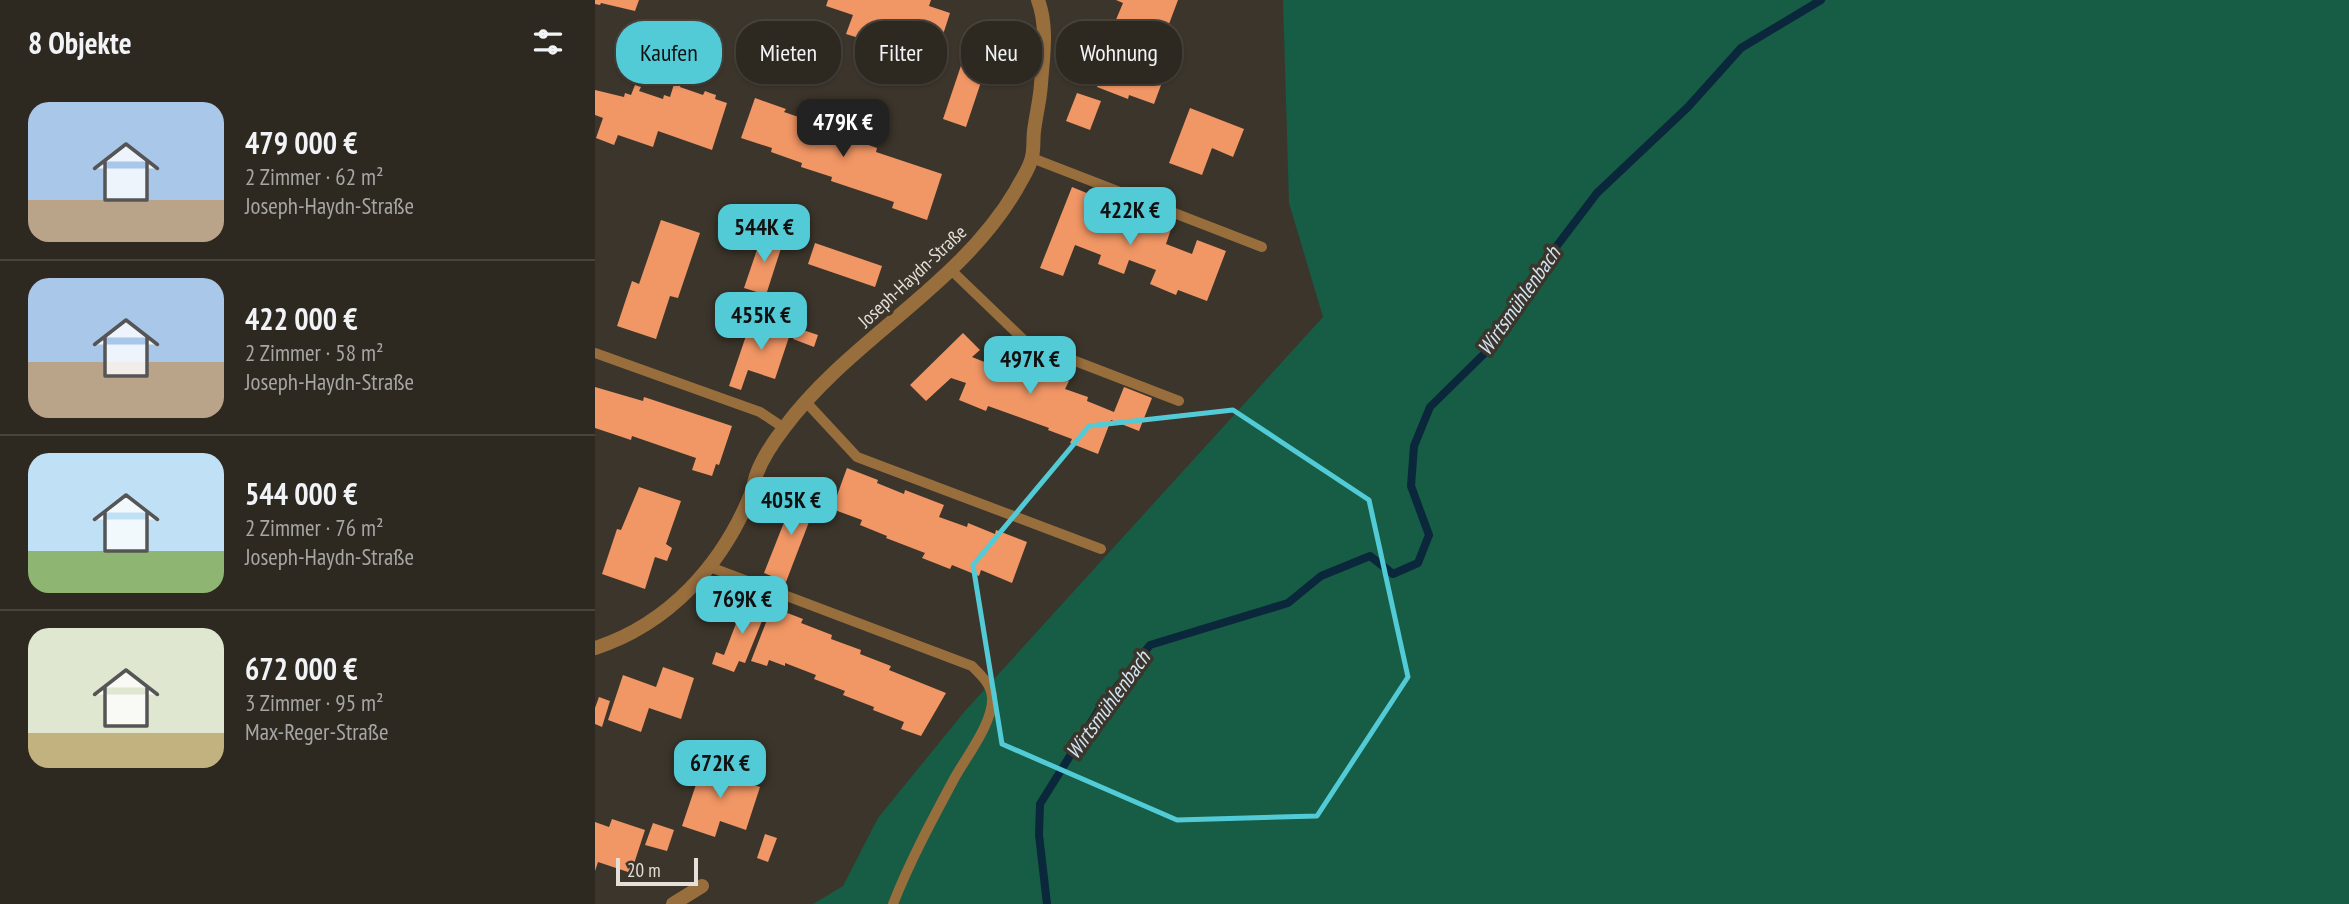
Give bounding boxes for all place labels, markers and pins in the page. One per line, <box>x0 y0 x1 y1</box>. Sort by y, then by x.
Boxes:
pin: 479K € <box>786 100 900 159</box>
pin: 422K € <box>1073 188 1187 247</box>
pin: 544K € <box>707 204 821 264</box>
pin: 455K € <box>704 292 818 352</box>
pin: 497K € <box>973 336 1087 396</box>
pin: 405K € <box>734 477 848 537</box>
pin: 769K € <box>685 576 799 636</box>
pin: 672K € <box>663 740 777 800</box>

